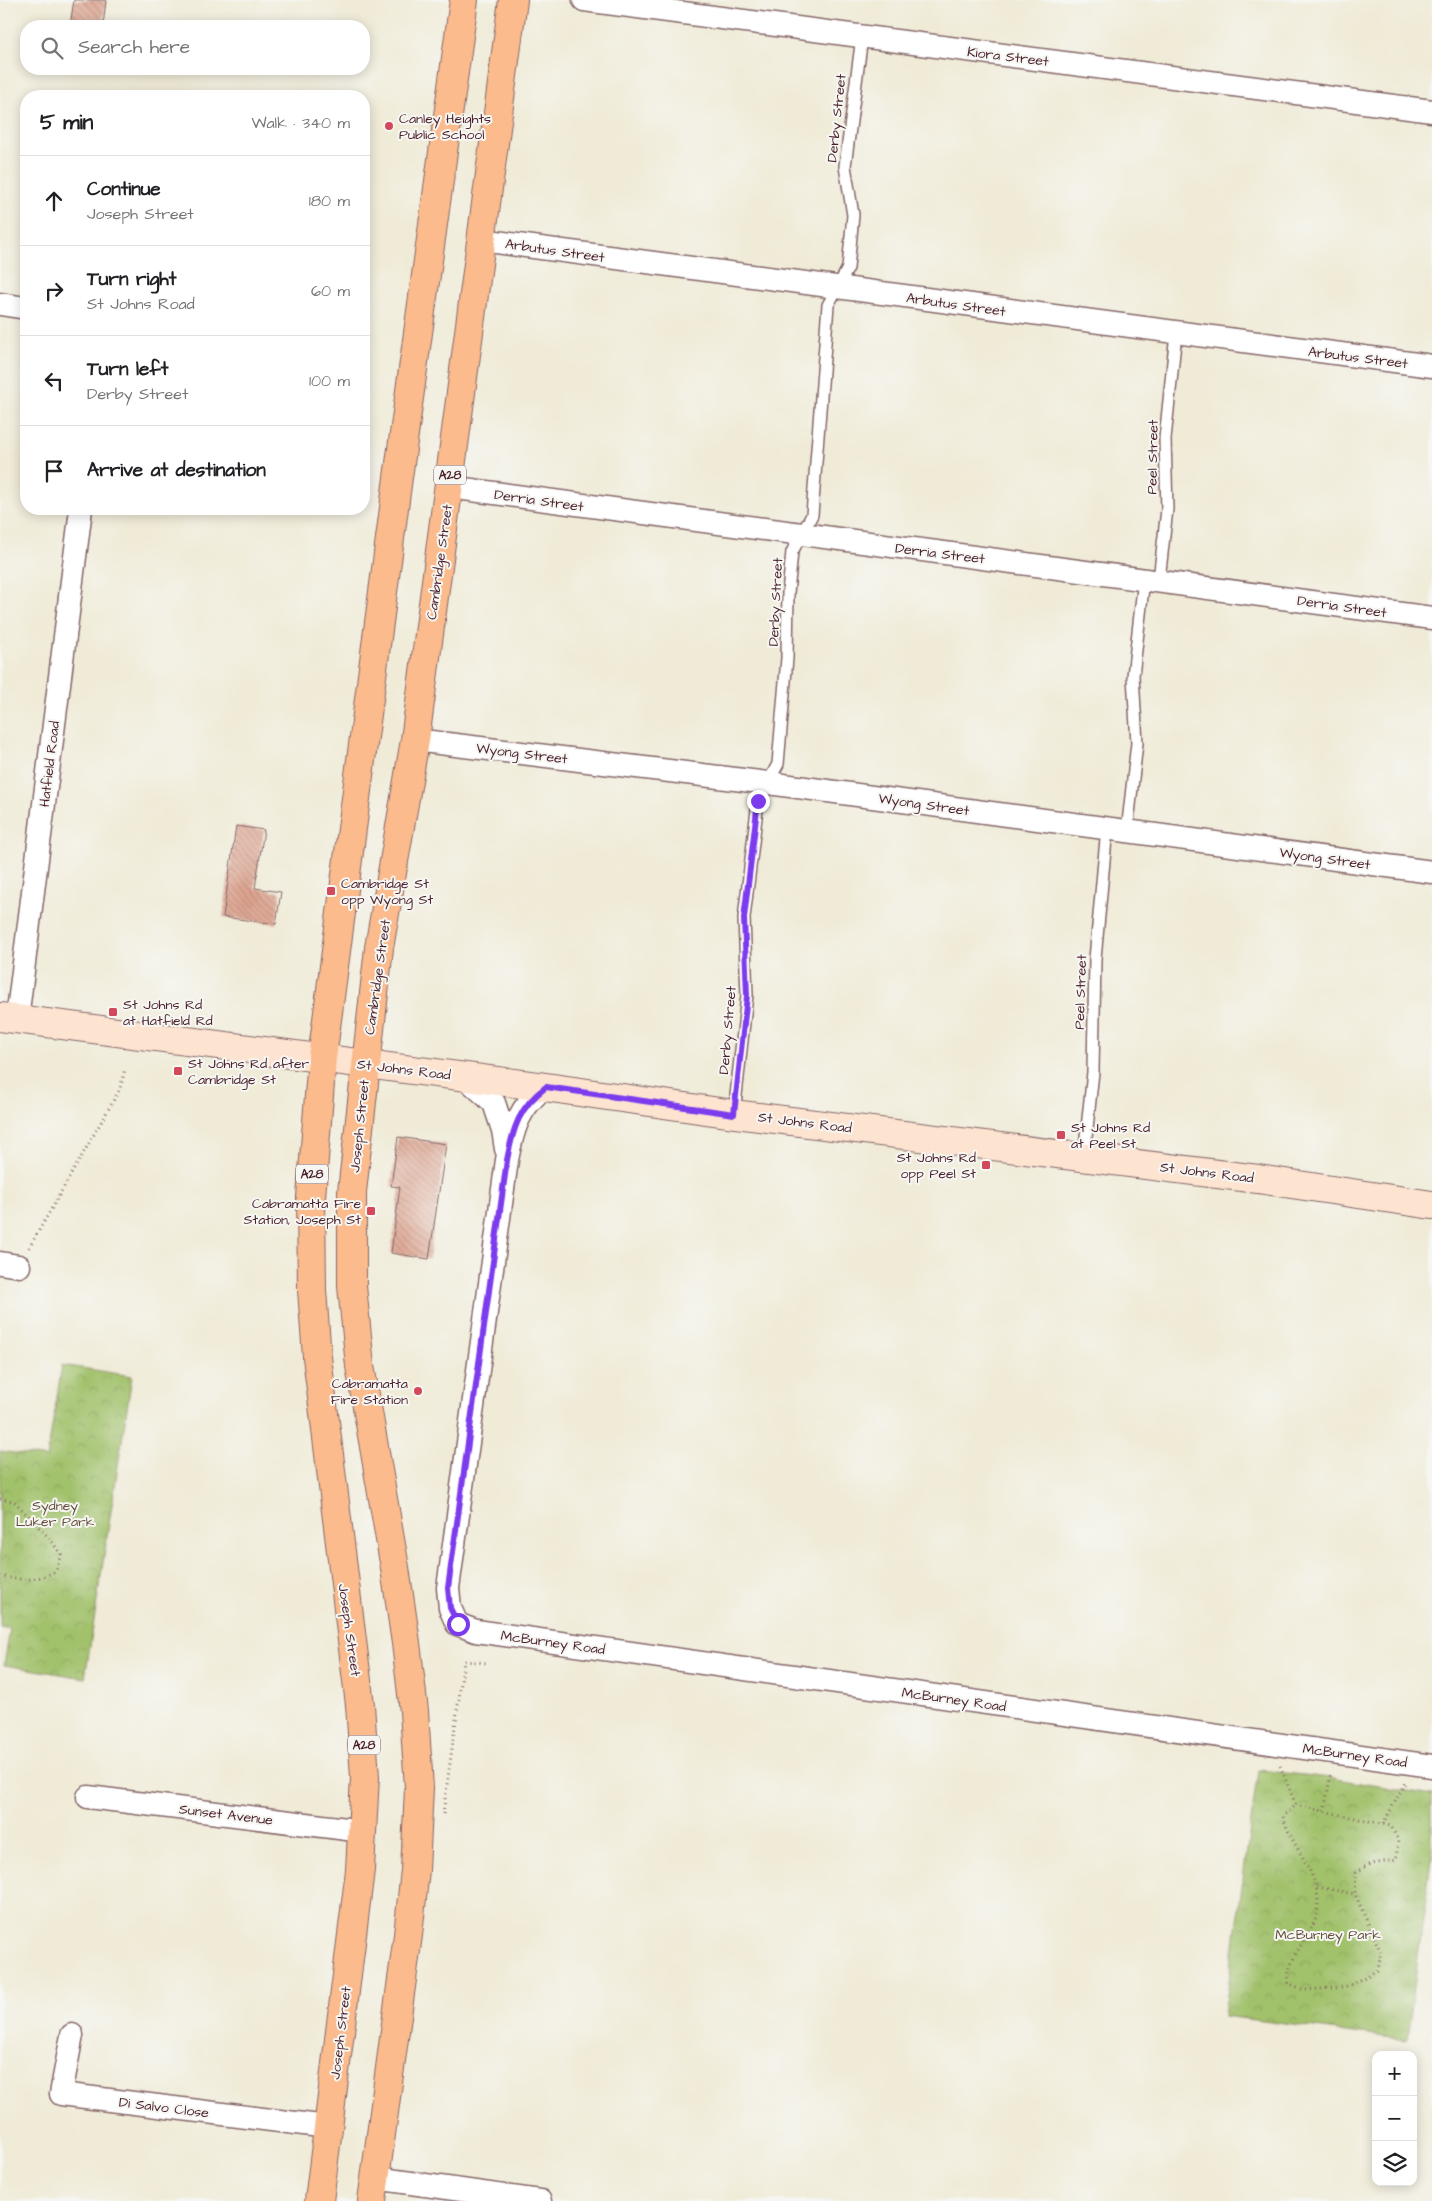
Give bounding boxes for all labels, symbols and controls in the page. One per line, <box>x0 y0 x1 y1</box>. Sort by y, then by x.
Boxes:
search box <box>20 20 370 75</box>
icon: search <box>38 34 66 62</box>
text: Search here <box>78 34 190 61</box>
street label: Kiora Street <box>966 42 1050 72</box>
street label: Derby Street <box>822 73 852 163</box>
text: 5 min <box>40 108 93 137</box>
place label: Canley Heights Public School <box>399 109 491 145</box>
text: Walk · 340 m <box>251 112 350 134</box>
marker: Canley Heights Public School <box>383 120 395 132</box>
text: Continue <box>87 176 161 203</box>
icon: ahead <box>40 187 68 215</box>
text: 180 m <box>309 190 350 212</box>
text: Joseph Street <box>87 203 194 225</box>
street label: Arbutus Street <box>504 234 606 268</box>
text: Turn right <box>87 266 176 293</box>
icon: right <box>40 277 68 305</box>
text: 60 m <box>311 280 350 302</box>
street label: Arbutus Street <box>905 288 1007 322</box>
text: St Johns Road <box>87 293 195 315</box>
street label: Arbutus Street <box>1307 342 1409 374</box>
text: Turn left <box>87 356 168 383</box>
icon: left <box>40 367 68 395</box>
text: 100 m <box>309 370 350 392</box>
text: Derby Street <box>87 383 188 405</box>
street label: Peel Street <box>1142 419 1164 495</box>
icon: arrive <box>40 457 68 485</box>
text: Arrive at destination <box>87 457 266 484</box>
road number: A28 <box>434 466 466 484</box>
street label: Derria Street <box>493 485 585 517</box>
street label: Cambridge Street <box>422 503 458 621</box>
street label: Derria Street <box>894 539 986 569</box>
street label: Derby Street <box>764 557 788 647</box>
street label: Derria Street <box>1296 591 1388 623</box>
street label: Hatfield Road <box>35 720 65 808</box>
street label: Wyong Street <box>475 738 569 770</box>
street label: Wyong Street <box>877 789 971 821</box>
route end <box>747 790 770 813</box>
street label: Wyong Street <box>1278 843 1372 875</box>
place label: Cambridge St opp Wyong St <box>341 874 434 910</box>
marker: Cambridge St opp Wyong St <box>325 885 337 897</box>
street label: Cambridge Street <box>360 918 396 1036</box>
street label: Peel Street <box>1070 954 1092 1030</box>
street label: Derby Street <box>714 985 742 1075</box>
place label: St Johns Rd at Hatfield Rd <box>123 995 213 1031</box>
marker: St Johns Rd at Hatfield Rd <box>107 1006 119 1018</box>
place label: St Johns Rd after Cambridge St <box>188 1054 310 1090</box>
street label: St Johns Road <box>356 1054 452 1086</box>
marker: St Johns Rd after Cambridge St <box>172 1065 184 1077</box>
street label: Joseph Street <box>345 1078 375 1174</box>
street label: St Johns Road <box>757 1107 853 1139</box>
place label: St Johns Rd at Peel St <box>1071 1118 1150 1154</box>
marker: St Johns Rd at Peel St <box>1055 1129 1067 1141</box>
place label: St Johns Rd opp Peel St <box>897 1148 976 1184</box>
street label: St Johns Road <box>1159 1157 1255 1189</box>
marker: St Johns Rd opp Peel St <box>980 1159 992 1171</box>
road number: A28 <box>296 1164 328 1184</box>
place label: Cabramatta Fire Station, Joseph St <box>244 1194 361 1230</box>
marker: Cabramatta Fire Station, Joseph St <box>365 1205 377 1217</box>
place label: Cabramatta Fire Station <box>331 1374 408 1410</box>
marker: Cabramatta Fire Station <box>412 1385 424 1397</box>
park label: Sydney Luker Park <box>16 1496 95 1532</box>
street label: Joseph Street <box>333 1582 365 1678</box>
route start <box>447 1613 470 1636</box>
street label: McBurney Road <box>499 1626 606 1660</box>
street label: McBurney Road <box>900 1683 1007 1717</box>
road number: A28 <box>348 1736 380 1754</box>
street label: McBurney Road <box>1301 1739 1408 1773</box>
street label: Sunset Avenue <box>178 1799 274 1831</box>
park label: McBurney Park <box>1275 1925 1381 1945</box>
street label: Joseph Street <box>325 1985 357 2081</box>
map controls <box>1372 2051 1417 2186</box>
button: + <box>1372 2051 1417 2096</box>
street label: Di Salvo Close <box>118 2093 210 2123</box>
button: − <box>1372 2096 1417 2141</box>
button: layers <box>1372 2141 1417 2186</box>

